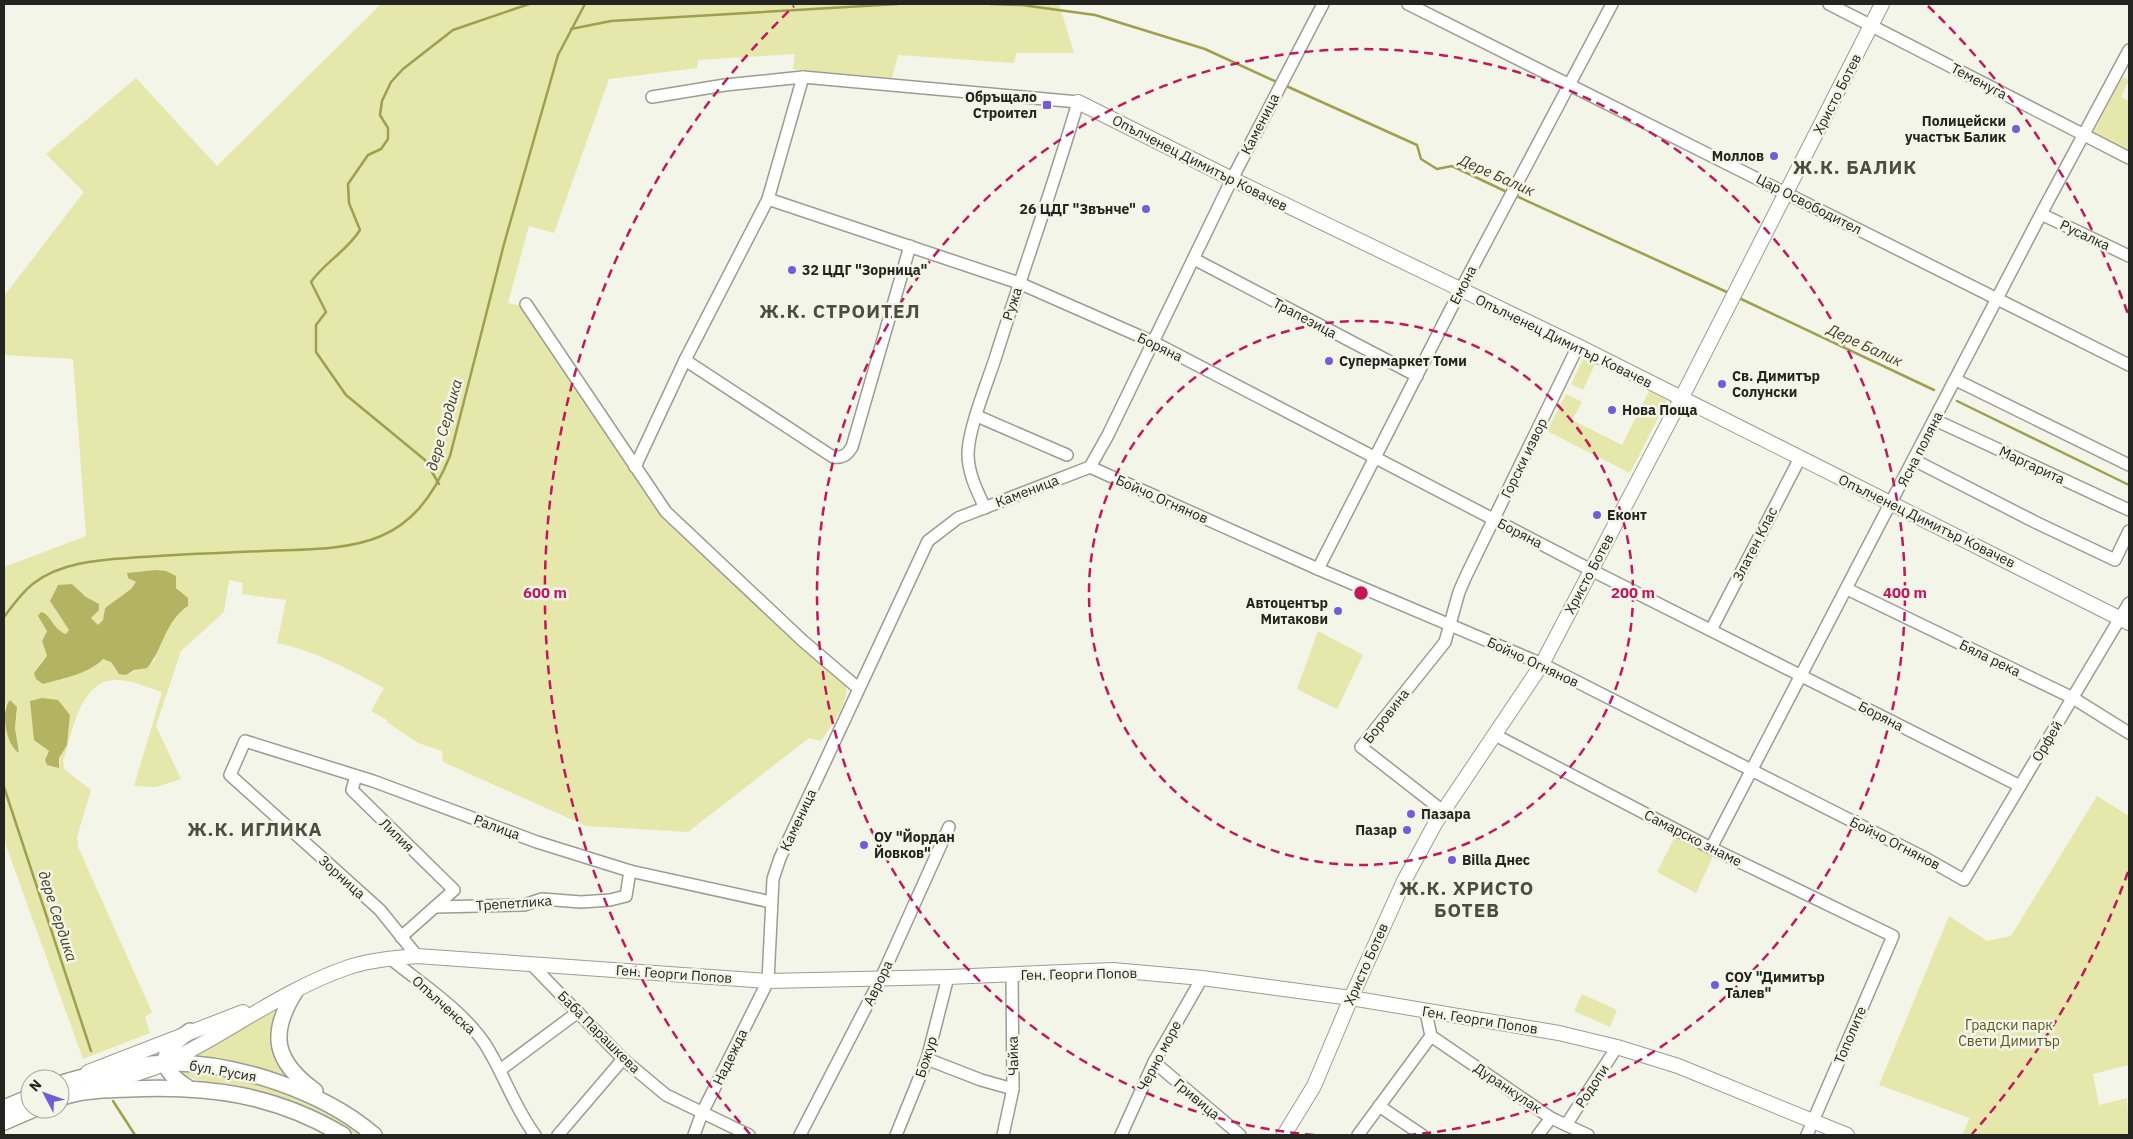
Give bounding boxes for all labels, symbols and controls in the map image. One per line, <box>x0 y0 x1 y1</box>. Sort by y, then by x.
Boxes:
street label: Христо Ботев <box>1809 51 1865 137</box>
street label: Теменуга <box>1948 59 2011 103</box>
place label: Обръщало Строител <box>965 88 1037 122</box>
street label: Каменица <box>1237 90 1283 158</box>
marker: Обръщало Строител <box>1041 99 1053 111</box>
street label: Опълченец Димитър Ковачев <box>1109 111 1291 215</box>
place label: Полицейски участък Балик <box>1905 112 2006 146</box>
marker: Полицейски участък Балик <box>2010 123 2022 135</box>
place label: Моллов <box>1712 147 1764 165</box>
water label: Дере Балик <box>1455 149 1539 200</box>
marker: Моллов <box>1768 150 1780 162</box>
district label: Ж.К. БАЛИК <box>1793 155 1917 179</box>
street label: Цар Освободител <box>1753 170 1865 238</box>
place label: 26 ЦДГ "Звънче" <box>1020 200 1136 218</box>
marker: 26 ЦДГ "Звънче" <box>1140 203 1152 215</box>
street label: Русалка <box>2057 216 2113 255</box>
place label: 32 ЦДГ "Зорница" <box>802 261 927 279</box>
street label: Емона <box>1446 262 1481 308</box>
marker: 32 ЦДГ "Зорница" <box>786 264 798 276</box>
street label: Ружа <box>998 285 1026 323</box>
street label: Опълченец Димитър Ковачев <box>1473 290 1655 392</box>
street label: Трапезица <box>1270 294 1341 343</box>
district label: Ж.К. СТРОИТЕЛ <box>759 299 921 323</box>
water label: Дере Балик <box>1823 319 1906 371</box>
street label: Боряна <box>1134 328 1186 366</box>
place label: Супермаркет Томи <box>1339 352 1467 370</box>
marker: Супермаркет Томи <box>1323 355 1335 367</box>
place label: Св. Димитър Солунски <box>1732 367 1820 401</box>
water label: дере Сердика <box>422 377 466 473</box>
marker: Св. Димитър Солунски <box>1716 378 1728 390</box>
place label: Нова Поща <box>1622 401 1698 419</box>
marker: Нова Поща <box>1606 404 1618 416</box>
street label: Ясна поляна <box>1893 408 1947 490</box>
street label: Горски извор <box>1497 415 1551 501</box>
street label: Маргарита <box>1996 442 2068 488</box>
street label: Опълченец Димитър Ковачев <box>1836 470 2018 572</box>
street label: Каменица <box>993 471 1062 511</box>
street label: Бойчо Огнянов <box>1113 471 1211 527</box>
street label: Златен Клас <box>1729 504 1781 584</box>
place label: Еконт <box>1607 506 1647 524</box>
marker: Еконт <box>1591 509 1603 521</box>
street label: Боряна <box>1495 514 1546 552</box>
street label: Христо Ботев <box>1560 531 1618 617</box>
text: 600 m <box>523 583 567 602</box>
text: 200 m <box>1611 583 1655 602</box>
text: 400 m <box>1883 583 1927 602</box>
centre of rings <box>1352 584 1370 602</box>
place label: Автоцентър Митакови <box>1246 594 1328 628</box>
marker: Автоцентър Митакови <box>1332 605 1344 617</box>
street label: Бойчо Огнянов <box>1484 633 1582 691</box>
street label: Бяла река <box>1956 635 2024 681</box>
street label: Боровина <box>1359 685 1413 747</box>
street label: Боряна <box>1856 697 1907 735</box>
street label: Орфей <box>2028 717 2066 765</box>
street label: Каменица <box>776 786 820 854</box>
place label: Пазара <box>1421 805 1471 823</box>
street label: Самарско знаме <box>1641 806 1745 871</box>
marker: Пазара <box>1405 808 1417 820</box>
street label: Ралица <box>471 810 523 844</box>
street label: Бойчо Огнянов <box>1847 812 1943 874</box>
street label: Лилия <box>376 814 418 856</box>
district label: Ж.К. ИГЛИКА <box>187 817 323 841</box>
place label: Пазар <box>1355 821 1397 839</box>
marker: Пазар <box>1401 824 1413 836</box>
place label: ОУ "Йордан Йовков" <box>874 828 955 862</box>
marker: ОУ "Йордан Йовков" <box>858 839 870 851</box>
street label: Зорница <box>315 851 369 903</box>
place label: Billa Днес <box>1462 851 1530 869</box>
marker: Billa Днес <box>1446 854 1458 866</box>
water label: дере Сердика <box>34 868 82 964</box>
district label: Ж.К. ХРИСТО БОТЕВ <box>1400 876 1534 922</box>
street label: Трепетлика <box>475 891 553 915</box>
street label: Христо Ботев <box>1340 920 1392 1008</box>
street label: Аврора <box>859 957 897 1009</box>
street label: Ген. Георги Попов <box>615 961 733 987</box>
street label: Ген. Георги Попов <box>1021 964 1137 984</box>
place label: СОУ "Димитър Талев" <box>1725 968 1825 1002</box>
street label: Опълченска <box>408 972 480 1039</box>
marker: СОУ "Димитър Талев" <box>1709 979 1721 991</box>
street label: Баба Парашкева <box>554 987 644 1077</box>
street label: Ген. Георги Попов <box>1421 1002 1539 1038</box>
street label: Тополите <box>1830 1003 1870 1067</box>
park label: Градски парк Свети Димитър <box>1958 1016 2060 1050</box>
street label: Черно море <box>1133 1017 1185 1094</box>
street label: Надежда <box>709 1025 752 1088</box>
street label: Божур <box>911 1034 941 1080</box>
street label: Чайка <box>1004 1035 1022 1076</box>
street label: бул. Русия <box>188 1056 258 1086</box>
street label: Дуранкулак <box>1470 1059 1546 1118</box>
street label: Родопи <box>1571 1061 1613 1111</box>
north arrow <box>20 1069 70 1119</box>
street label: Гривица <box>1170 1075 1224 1124</box>
text: N <box>25 1076 45 1095</box>

